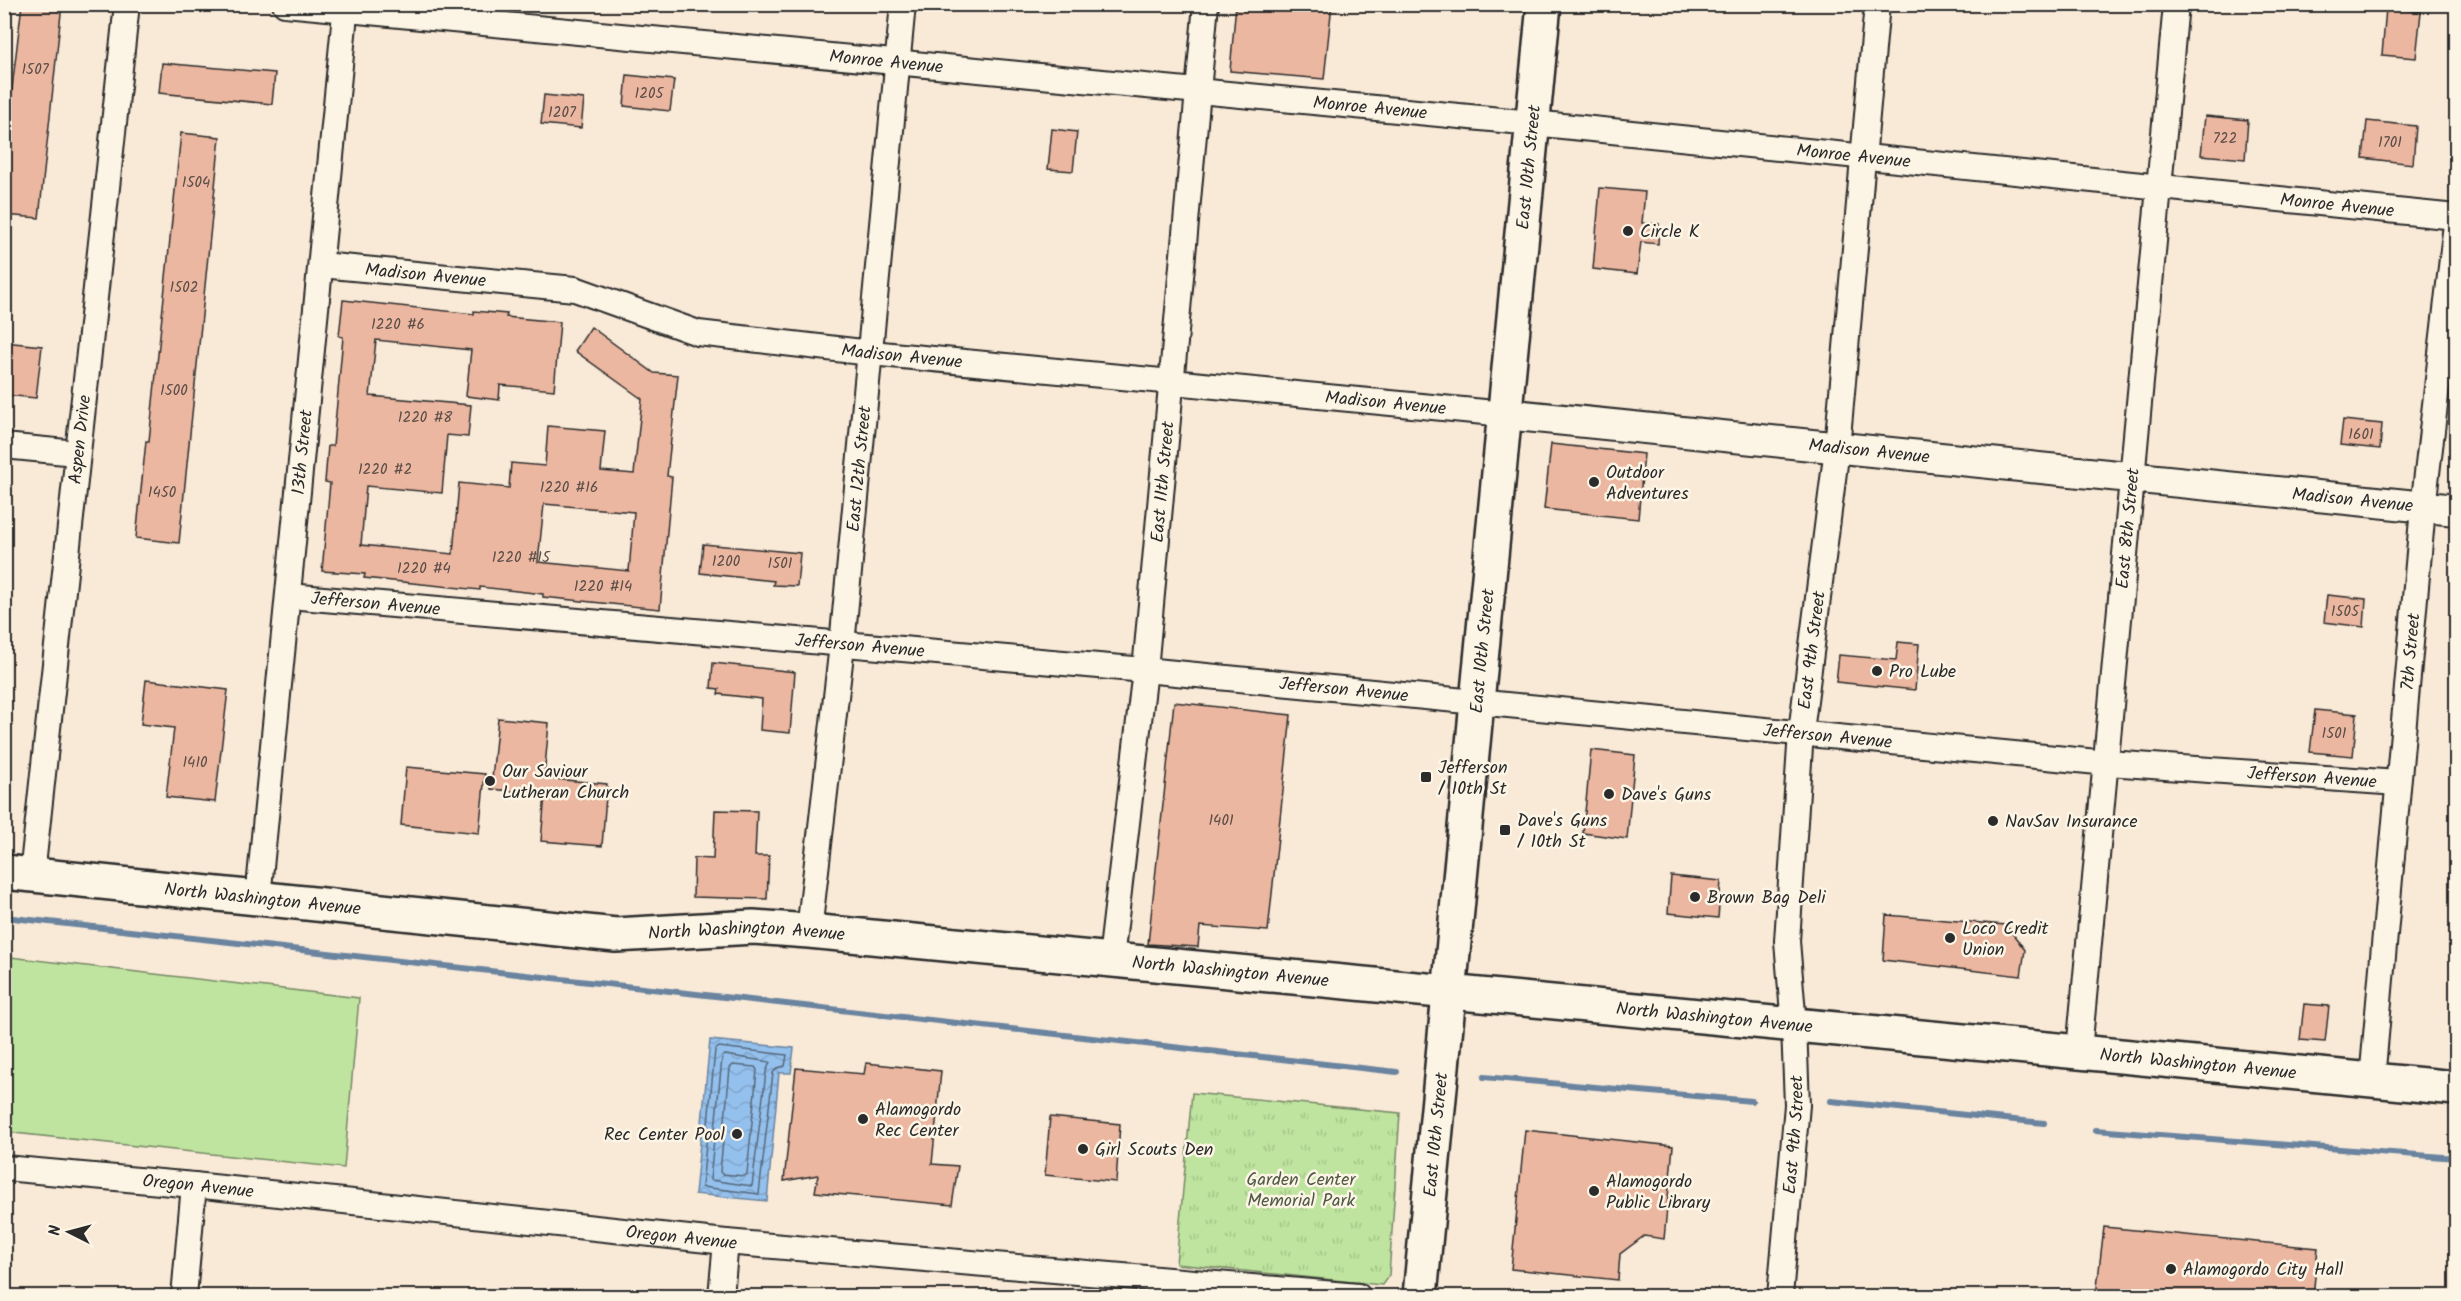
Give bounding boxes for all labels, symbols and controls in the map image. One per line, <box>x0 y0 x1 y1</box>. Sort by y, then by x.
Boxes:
street label: Monroe Avenue <box>828 43 944 83</box>
house number: 1507 <box>21 58 50 82</box>
house number: 1205 <box>635 82 664 106</box>
street label: Monroe Avenue <box>1312 89 1428 129</box>
house number: 1207 <box>548 101 577 125</box>
street label: East 10th Street <box>1509 103 1550 231</box>
house number: 722 <box>2213 127 2237 151</box>
house number: 1701 <box>2378 131 2402 155</box>
street label: Monroe Avenue <box>1795 137 1912 177</box>
house number: 1504 <box>182 171 210 195</box>
street label: Monroe Avenue <box>2279 186 2395 227</box>
place label: Circle K <box>1640 218 1700 247</box>
marker: Circle K <box>1621 224 1635 238</box>
street label: Madison Avenue <box>363 256 487 297</box>
house number: 1502 <box>170 276 198 300</box>
house number: 1220 #6 <box>371 313 425 337</box>
street label: Madison Avenue <box>840 337 964 378</box>
house number: 1500 <box>160 379 188 403</box>
street label: Madison Avenue <box>1324 384 1448 424</box>
street label: Aspen Drive <box>62 394 100 486</box>
street label: East 12th Street <box>840 403 881 533</box>
house number: 1220 #8 <box>398 406 453 430</box>
street label: 13th Street <box>285 407 322 496</box>
street label: East 11th Street <box>1144 419 1184 544</box>
house number: 1601 <box>2348 423 2374 447</box>
street label: Madison Avenue <box>1807 432 1931 473</box>
house number: 1220 #2 <box>358 458 412 482</box>
place label: Outdoor Adventures <box>1606 459 1689 509</box>
street label: East 8th Street <box>2109 466 2149 590</box>
marker: Outdoor Adventures <box>1587 475 1601 489</box>
house number: 1220 #16 <box>540 476 598 500</box>
house number: 1450 <box>148 481 177 505</box>
street label: Madison Avenue <box>2291 481 2415 522</box>
house number: 1220 #15 <box>492 546 551 570</box>
house number: 1200 <box>712 550 741 574</box>
house number: 1501 <box>768 552 793 576</box>
house number: 1220 #4 <box>397 557 451 581</box>
house number: 1220 #14 <box>574 575 632 599</box>
street label: Jefferson Avenue <box>310 585 442 625</box>
street label: East 10th Street <box>1463 586 1504 715</box>
street label: East 9th Street <box>1791 588 1835 711</box>
house number: 1505 <box>2331 600 2360 624</box>
street label: 7th Street <box>2394 611 2430 692</box>
street label: Jefferson Avenue <box>794 627 926 667</box>
place label: Pro Lube <box>1889 658 1956 687</box>
marker: Pro Lube <box>1870 664 1884 678</box>
street label: Jefferson Avenue <box>1278 670 1410 711</box>
street label: Jefferson Avenue <box>1761 717 1894 758</box>
house number: 1501 <box>2322 722 2347 746</box>
house number: 1410 <box>182 751 208 775</box>
place label: Jefferson / 10th St <box>1438 754 1508 804</box>
place label: Our Saviour Lutheran Church <box>502 758 629 808</box>
street label: Jefferson Avenue <box>2246 760 2378 797</box>
marker: Jefferson / 10th St <box>1419 770 1433 784</box>
marker: Our Saviour Lutheran Church <box>483 774 497 788</box>
place label: Dave's Guns <box>1621 781 1711 810</box>
marker: Dave's Guns <box>1602 787 1616 801</box>
place label: Dave's Guns / 10th St <box>1517 807 1607 857</box>
place label: NavSav Insurance <box>2005 808 2138 837</box>
house number: 1401 <box>1208 809 1234 833</box>
marker: NavSav Insurance <box>1986 814 2000 828</box>
marker: Dave's Guns / 10th St <box>1498 823 1512 837</box>
street label: North Washington Avenue <box>163 876 362 925</box>
place label: Brown Bag Deli <box>1707 884 1826 913</box>
marker: Brown Bag Deli <box>1688 890 1702 904</box>
street label: North Washington Avenue <box>647 914 846 950</box>
place label: Loco Credit Union <box>1962 915 2049 965</box>
marker: Loco Credit Union <box>1943 931 1957 945</box>
street label: North Washington Avenue <box>1131 949 1330 996</box>
street label: North Washington Avenue <box>1614 995 1814 1043</box>
street label: North Washington Avenue <box>2098 1041 2298 1089</box>
street label: East 10th Street <box>1417 1070 1457 1198</box>
street label: East 9th Street <box>1776 1074 1813 1195</box>
place label: Alamogordo Rec Center <box>875 1096 961 1146</box>
marker: Alamogordo Rec Center <box>856 1112 870 1126</box>
place label: Rec Center Pool <box>604 1121 726 1150</box>
marker: Rec Center Pool <box>730 1127 744 1141</box>
place label: Girl Scouts Den <box>1095 1136 1213 1165</box>
marker: Girl Scouts Den <box>1076 1142 1090 1156</box>
park label: Garden Center Memorial Park <box>1247 1166 1356 1216</box>
street label: Oregon Avenue <box>141 1167 255 1207</box>
place label: Alamogordo Public Library <box>1606 1168 1711 1218</box>
marker: Alamogordo Public Library <box>1587 1184 1601 1198</box>
north arrow <box>39 1202 99 1262</box>
street label: Oregon Avenue <box>624 1218 738 1259</box>
text: N <box>43 1224 69 1237</box>
place label: Alamogordo City Hall <box>2183 1256 2344 1285</box>
marker: Alamogordo City Hall <box>2164 1262 2178 1276</box>

